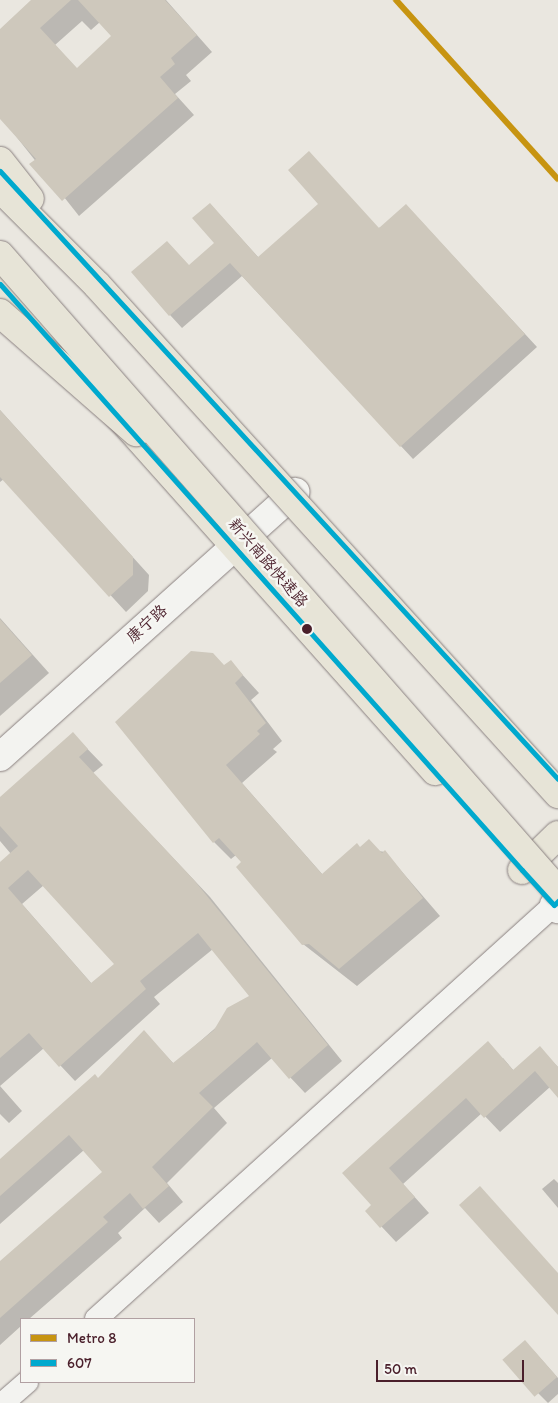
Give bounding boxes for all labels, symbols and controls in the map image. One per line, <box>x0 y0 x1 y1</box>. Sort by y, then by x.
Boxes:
street label: 新兴南路快速路 <box>224 514 312 612</box>
street label: 康宁路 <box>123 601 171 647</box>
unlabelled marker <box>302 624 312 634</box>
legend <box>20 1318 195 1383</box>
text: Metro 8 <box>67 1329 116 1347</box>
scale bar <box>378 1350 526 1382</box>
text: 607 <box>67 1354 92 1372</box>
text: 50 m <box>384 1360 417 1378</box>

